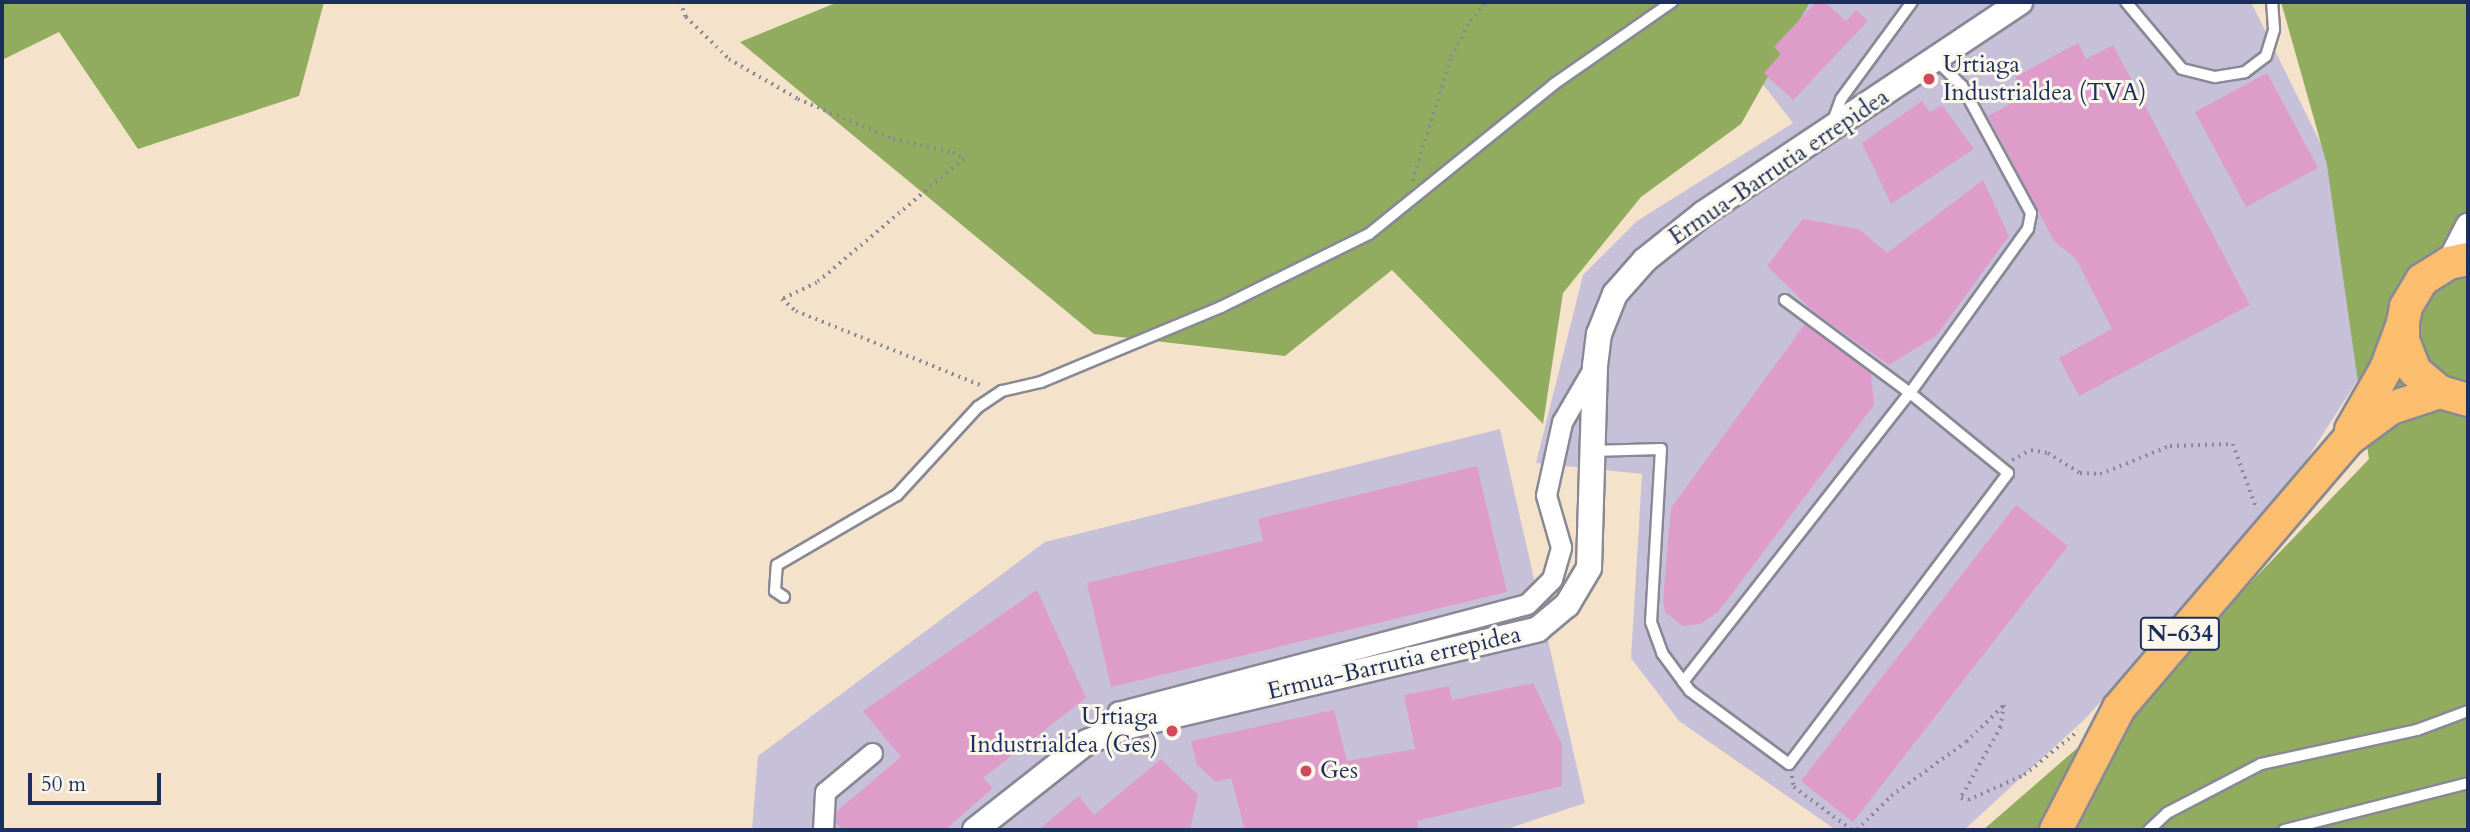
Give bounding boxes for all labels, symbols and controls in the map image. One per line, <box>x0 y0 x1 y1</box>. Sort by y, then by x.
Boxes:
place label: Urtiaga Industrialdea (TVA) <box>1943 51 2146 107</box>
marker: Urtiaga Industrialdea (TVA) <box>1921 71 1937 87</box>
street label: Ermua-Barrutia errepidea <box>1663 83 1895 251</box>
road number: N-634 <box>2140 614 2220 654</box>
street label: Ermua-Barrutia errepidea <box>1264 620 1524 706</box>
place label: Urtiaga Industrialdea (Ges) <box>969 703 1158 759</box>
marker: Urtiaga Industrialdea (Ges) <box>1164 723 1180 739</box>
place label: Ges <box>1320 757 1358 785</box>
scale bar <box>32 758 164 802</box>
marker: Ges <box>1298 763 1314 779</box>
text: 50 m <box>41 770 86 799</box>

